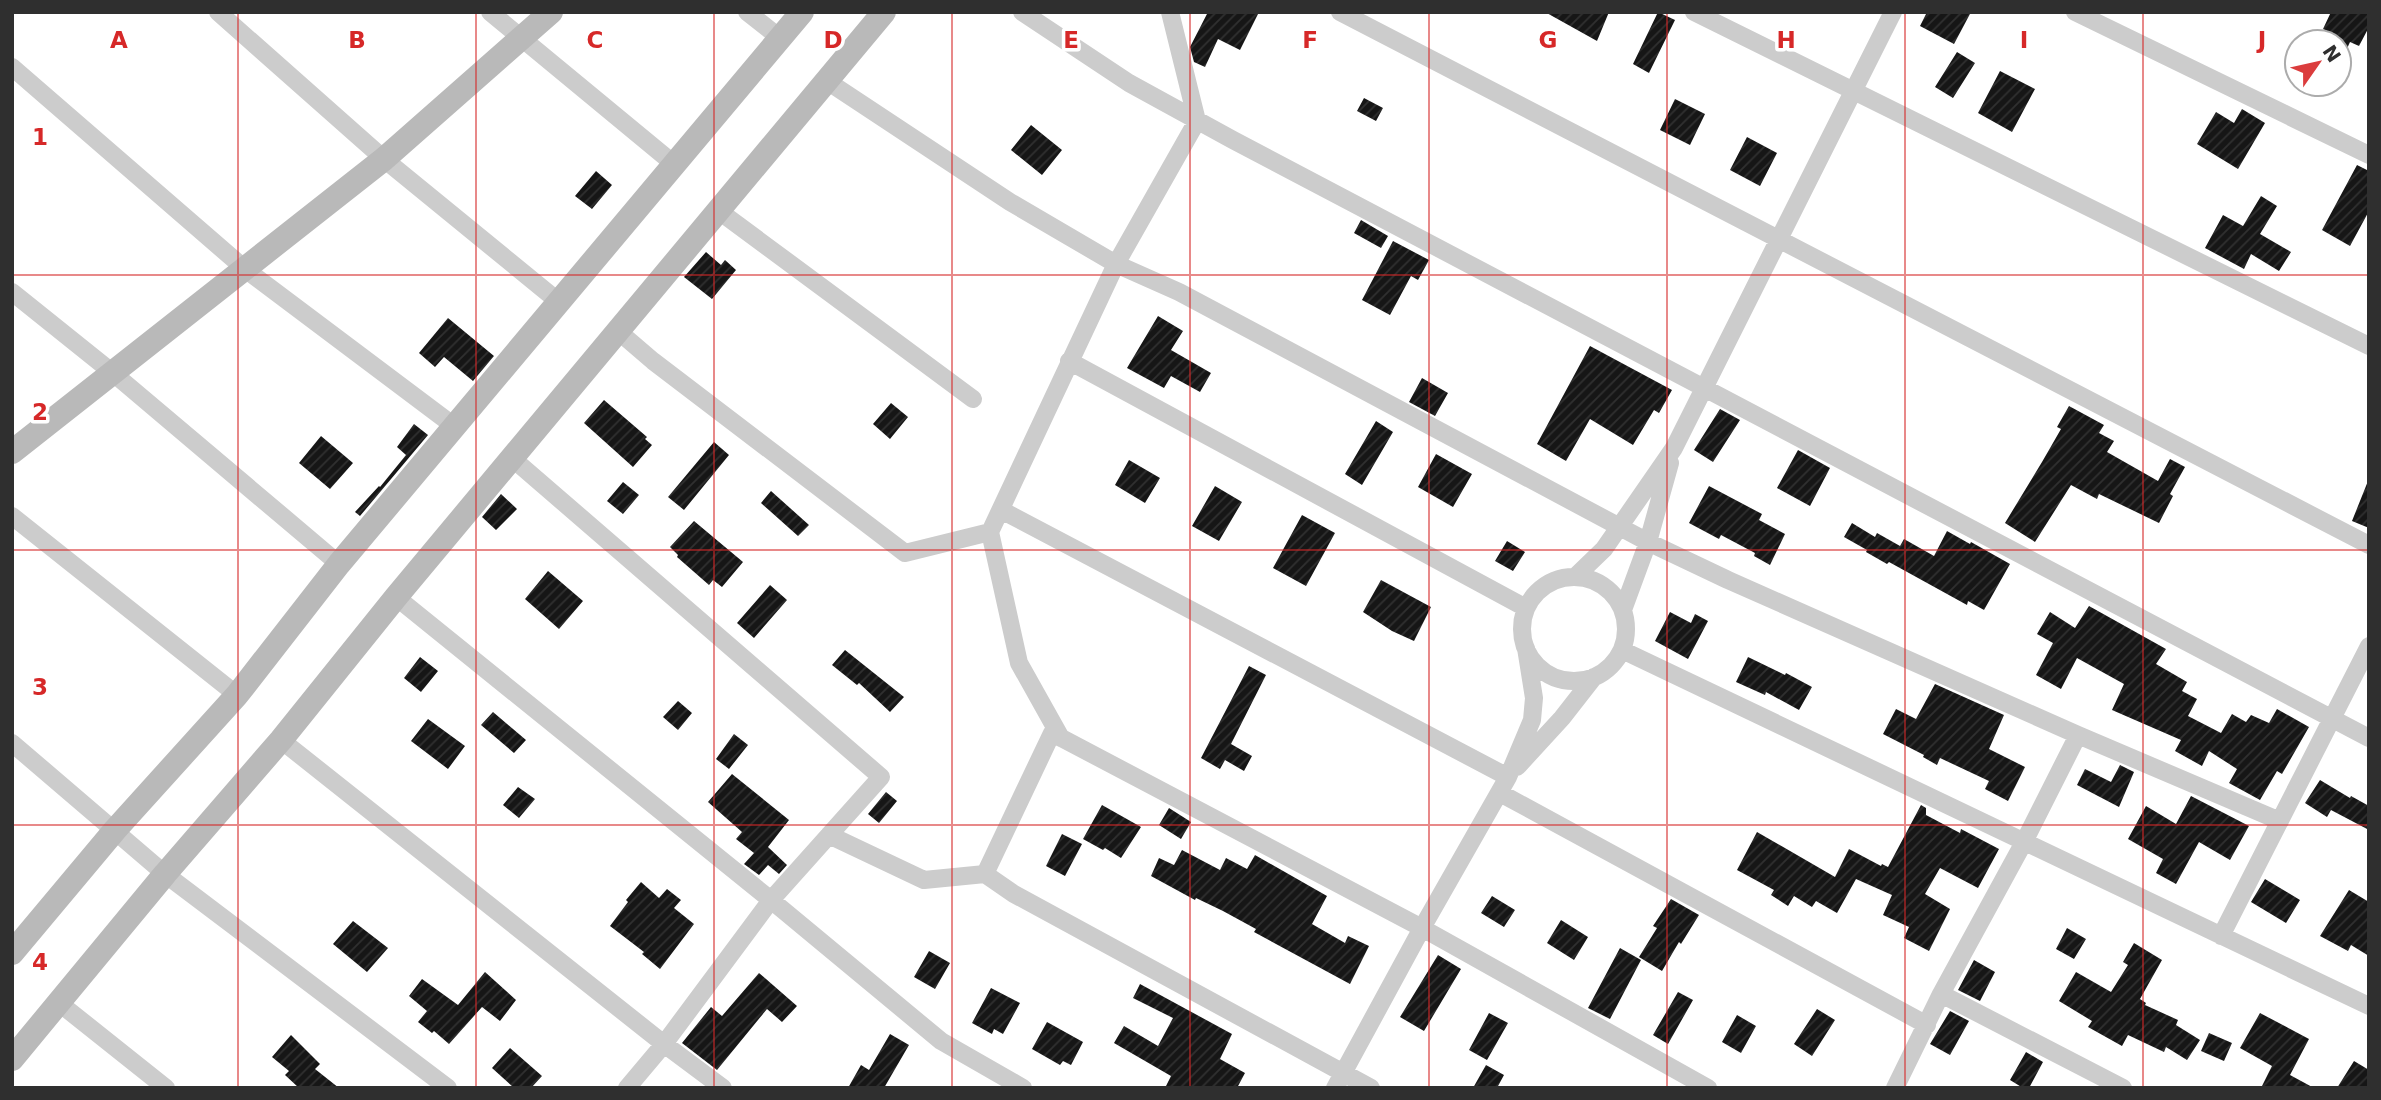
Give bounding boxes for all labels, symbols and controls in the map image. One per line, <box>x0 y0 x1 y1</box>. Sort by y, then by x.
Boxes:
text: A <box>110 27 128 53</box>
text: B <box>348 27 366 53</box>
text: C <box>587 27 603 53</box>
text: D <box>823 27 843 53</box>
text: E <box>1063 27 1079 53</box>
text: F <box>1302 27 1318 53</box>
text: G <box>1539 27 1557 53</box>
text: H <box>1776 27 1796 53</box>
text: I <box>2020 27 2028 53</box>
text: J <box>2256 27 2266 53</box>
north arrow <box>2283 28 2353 98</box>
text: N <box>2319 41 2346 66</box>
text: 1 <box>32 124 48 150</box>
text: 2 <box>32 399 48 425</box>
text: 3 <box>32 674 48 700</box>
text: 4 <box>32 949 48 975</box>

